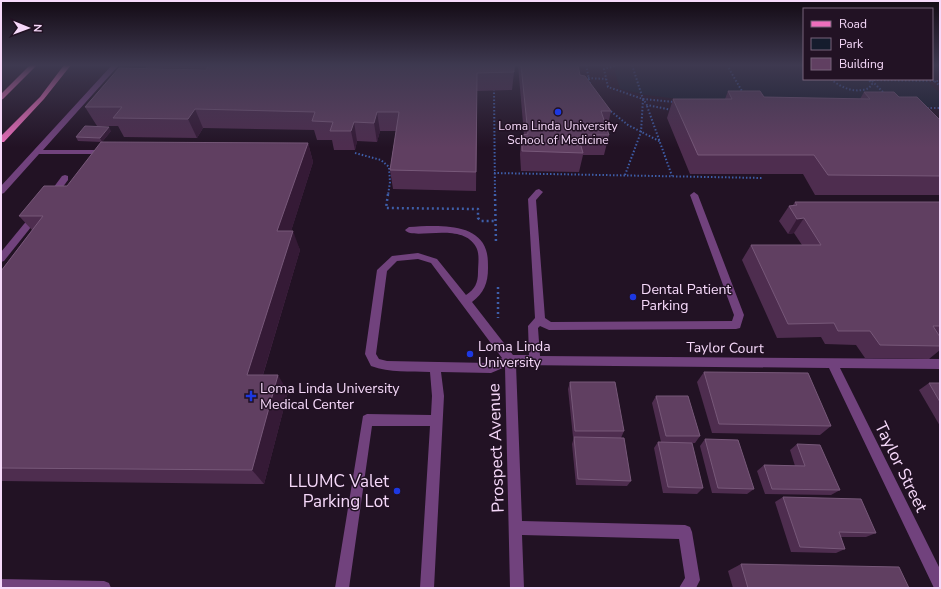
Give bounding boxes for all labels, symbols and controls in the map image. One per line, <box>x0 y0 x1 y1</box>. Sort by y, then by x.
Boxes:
north arrow <box>8 8 48 48</box>
legend <box>803 8 933 80</box>
text: Road <box>839 16 867 32</box>
text: N <box>30 24 45 32</box>
text: Park <box>839 36 864 52</box>
text: Building <box>839 56 884 72</box>
marker: Loma Linda University School of Medicine <box>553 107 563 117</box>
place label: Loma Linda University School of Medicine <box>498 118 619 148</box>
place label: Dental Patient Parking <box>641 280 731 315</box>
marker: Dental Patient Parking <box>628 292 638 302</box>
place label: Loma Linda University <box>478 337 551 372</box>
street label: Taylor Court <box>686 338 764 358</box>
marker: Loma Linda University <box>465 349 475 359</box>
place label: Loma Linda University Medical Center <box>260 379 400 414</box>
street label: Prospect Avenue <box>482 383 510 513</box>
marker: Loma Linda University Medical Center <box>245 390 257 402</box>
street label: Taylor Street <box>869 418 933 517</box>
place label: LLUMC Valet Parking Lot <box>289 470 390 513</box>
marker: LLUMC Valet Parking Lot <box>392 486 402 496</box>

